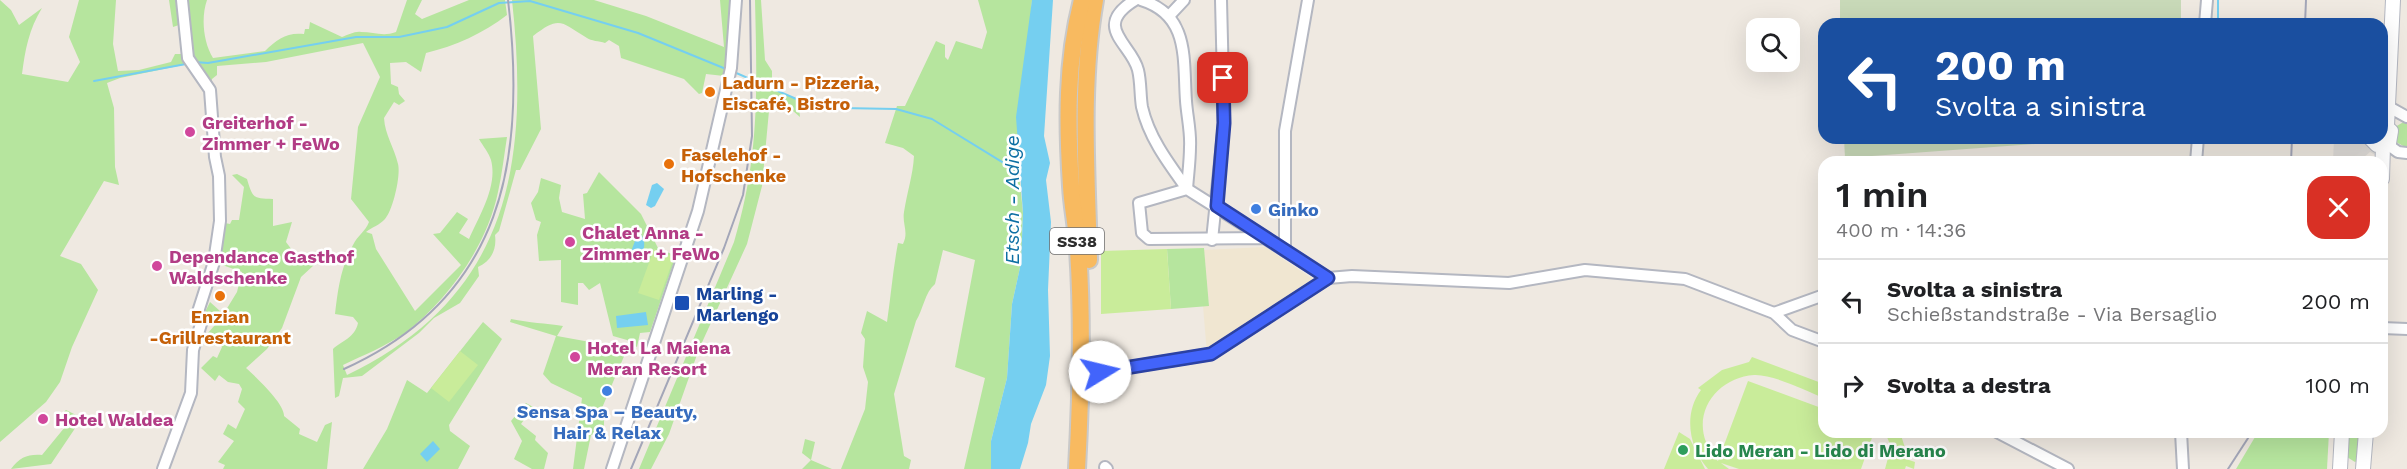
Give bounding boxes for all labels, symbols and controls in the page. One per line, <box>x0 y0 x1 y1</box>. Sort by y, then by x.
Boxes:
map controls <box>1746 18 1800 72</box>
button: search <box>1746 18 1800 72</box>
text: 200 m <box>1935 41 2066 90</box>
icon: left <box>1836 42 1914 120</box>
pin <box>1197 52 1248 103</box>
icon: arrive <box>1206 61 1239 94</box>
place label: Ladurn - Pizzeria, Eiscafé, Bistro <box>722 72 879 114</box>
marker: Ladurn - Pizzeria, Eiscafé, Bistro <box>703 85 717 99</box>
text: Svolta a sinistra <box>1935 91 2146 123</box>
place label: Greiterhof - Zimmer + FeWo <box>202 112 340 154</box>
marker: Greiterhof - Zimmer + FeWo <box>183 125 197 139</box>
water label: Etsch - Adige <box>1000 135 1024 265</box>
place label: Faselehof - Hofschenke <box>681 144 786 186</box>
marker: Faselehof - Hofschenke <box>662 157 676 171</box>
text: 1 min <box>1836 174 1928 216</box>
button: close <box>2307 176 2370 239</box>
place label: Ginko <box>1268 199 1319 220</box>
marker: Ginko <box>1249 202 1263 216</box>
text: 400 m · 14:36 <box>1836 218 1967 242</box>
place label: Chalet Anna - Zimmer + FeWo <box>582 222 720 264</box>
road number: SS38 <box>1050 228 1104 254</box>
marker: Chalet Anna - Zimmer + FeWo <box>563 235 577 249</box>
place label: Dependance Gasthof Waldschenke <box>169 246 355 288</box>
marker: Dependance Gasthof Waldschenke <box>150 259 164 273</box>
text: Svolta a sinistra <box>1887 277 2062 302</box>
place label: Marling - Marlengo <box>696 283 779 325</box>
icon: left <box>1836 285 1869 318</box>
marker: Enzian -Grillrestaurant <box>213 289 227 303</box>
text: 200 m <box>2301 289 2370 314</box>
marker: Marling - Marlengo <box>673 294 691 312</box>
text: Schießstandstraße - Via Bersaglio <box>1887 302 2217 326</box>
place label: Enzian -Grillrestaurant <box>149 306 291 348</box>
place label: Hotel La Maiena Meran Resort <box>587 337 731 379</box>
position arrow <box>1068 340 1132 404</box>
marker: Hotel La Maiena Meran Resort <box>568 350 582 364</box>
icon: right <box>1836 369 1869 402</box>
text: Svolta a destra <box>1887 373 2051 398</box>
text: 100 m <box>2306 373 2370 398</box>
marker: Sensa Spa – Beauty, Hair & Relax <box>600 384 614 398</box>
place label: Sensa Spa – Beauty, Hair & Relax <box>517 401 697 443</box>
place label: Hotel Waldea <box>55 409 174 430</box>
marker: Hotel Waldea <box>36 412 50 426</box>
place label: Lido Meran - Lido di Merano <box>1695 440 1946 461</box>
marker: Lido Meran - Lido di Merano <box>1676 443 1690 457</box>

